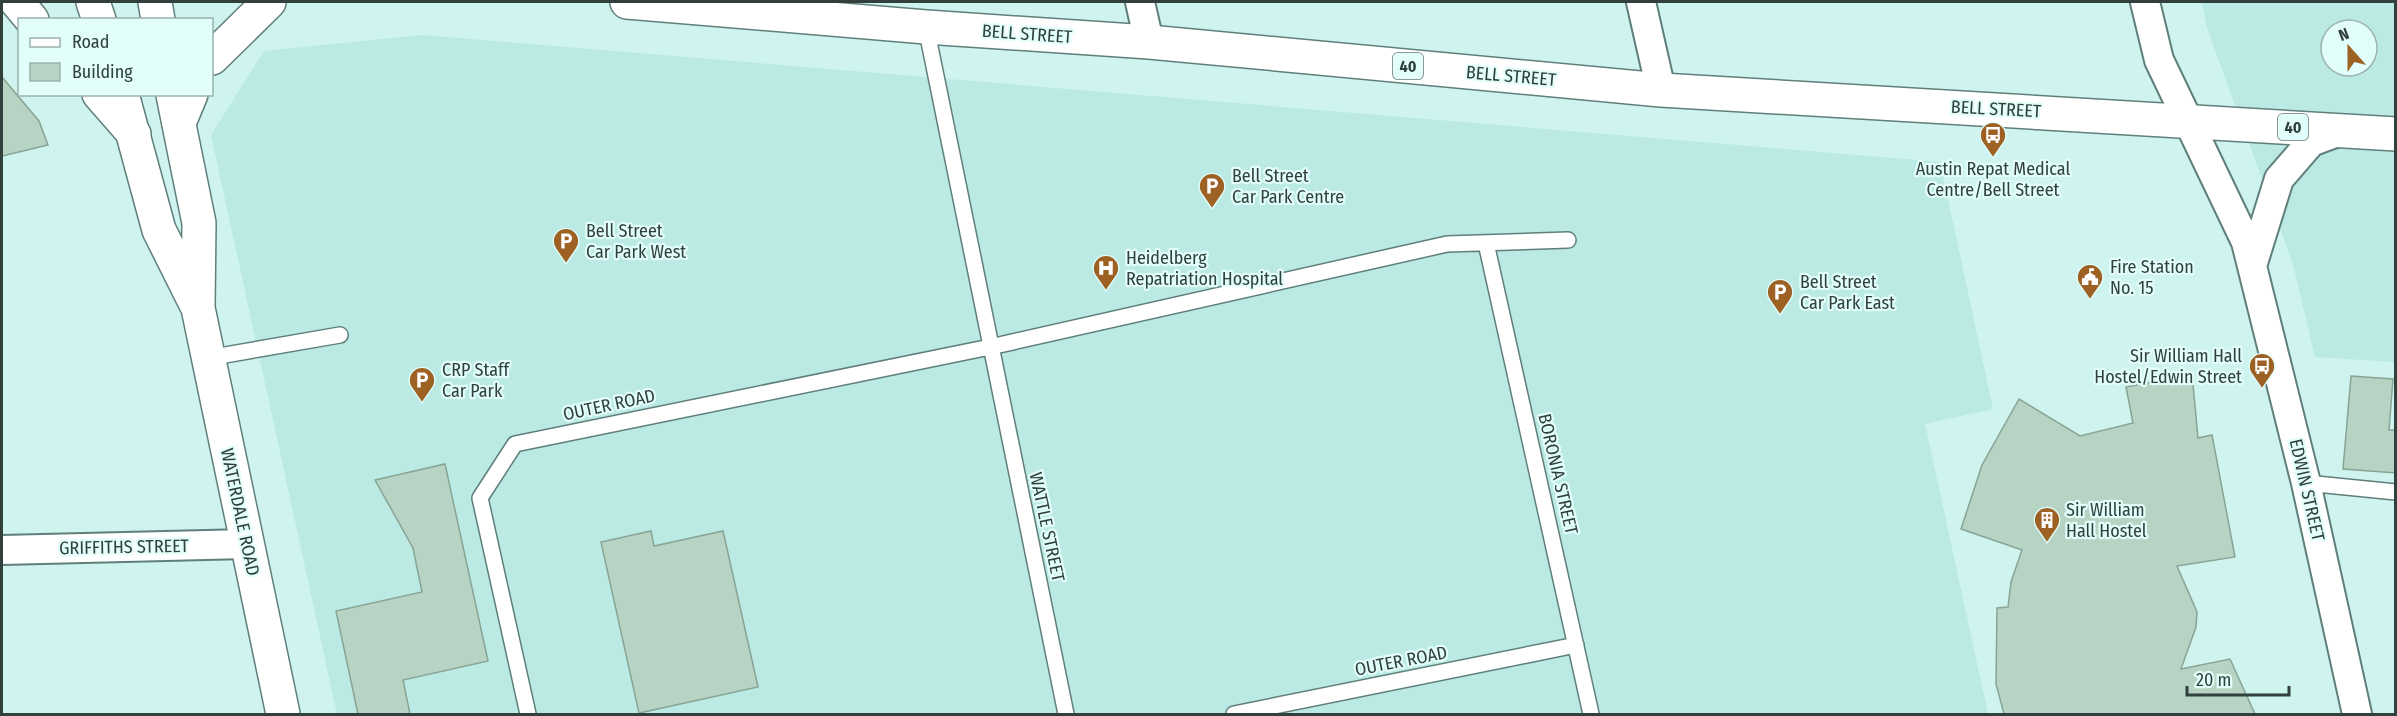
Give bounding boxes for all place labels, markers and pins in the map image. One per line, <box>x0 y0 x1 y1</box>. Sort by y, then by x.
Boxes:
bus stop icon: Austin Repat Medical Centre/Bell Street <box>1978 120 2008 158</box>
place label: Austin Repat Medical Centre/Bell Street <box>1916 158 2070 201</box>
place label: Bell Street Car Park Centre <box>1232 165 1344 208</box>
parking icon: Bell Street Car Park Centre <box>1197 171 1227 209</box>
place label: Bell Street Car Park West <box>586 220 686 263</box>
parking icon: Bell Street Car Park West <box>551 226 581 264</box>
place label: Heidelberg Repatriation Hospital <box>1126 247 1283 290</box>
hospital icon: Heidelberg Repatriation Hospital <box>1091 253 1121 291</box>
place label: Fire Station No. 15 <box>2110 256 2194 299</box>
public building icon: Fire Station No. 15 <box>2075 262 2105 300</box>
place label: Bell Street Car Park East <box>1800 271 1895 314</box>
parking icon: Bell Street Car Park East <box>1765 277 1795 315</box>
place label: Sir William Hall Hostel/Edwin Street <box>2094 345 2242 388</box>
bus stop icon: Sir William Hall Hostel/Edwin Street <box>2247 351 2277 389</box>
place label: CRP Staff Car Park <box>442 359 511 402</box>
parking icon: CRP Staff Car Park <box>407 365 437 403</box>
place label: Sir William Hall Hostel <box>2066 499 2147 542</box>
building icon: Sir William Hall Hostel <box>2032 505 2062 543</box>

